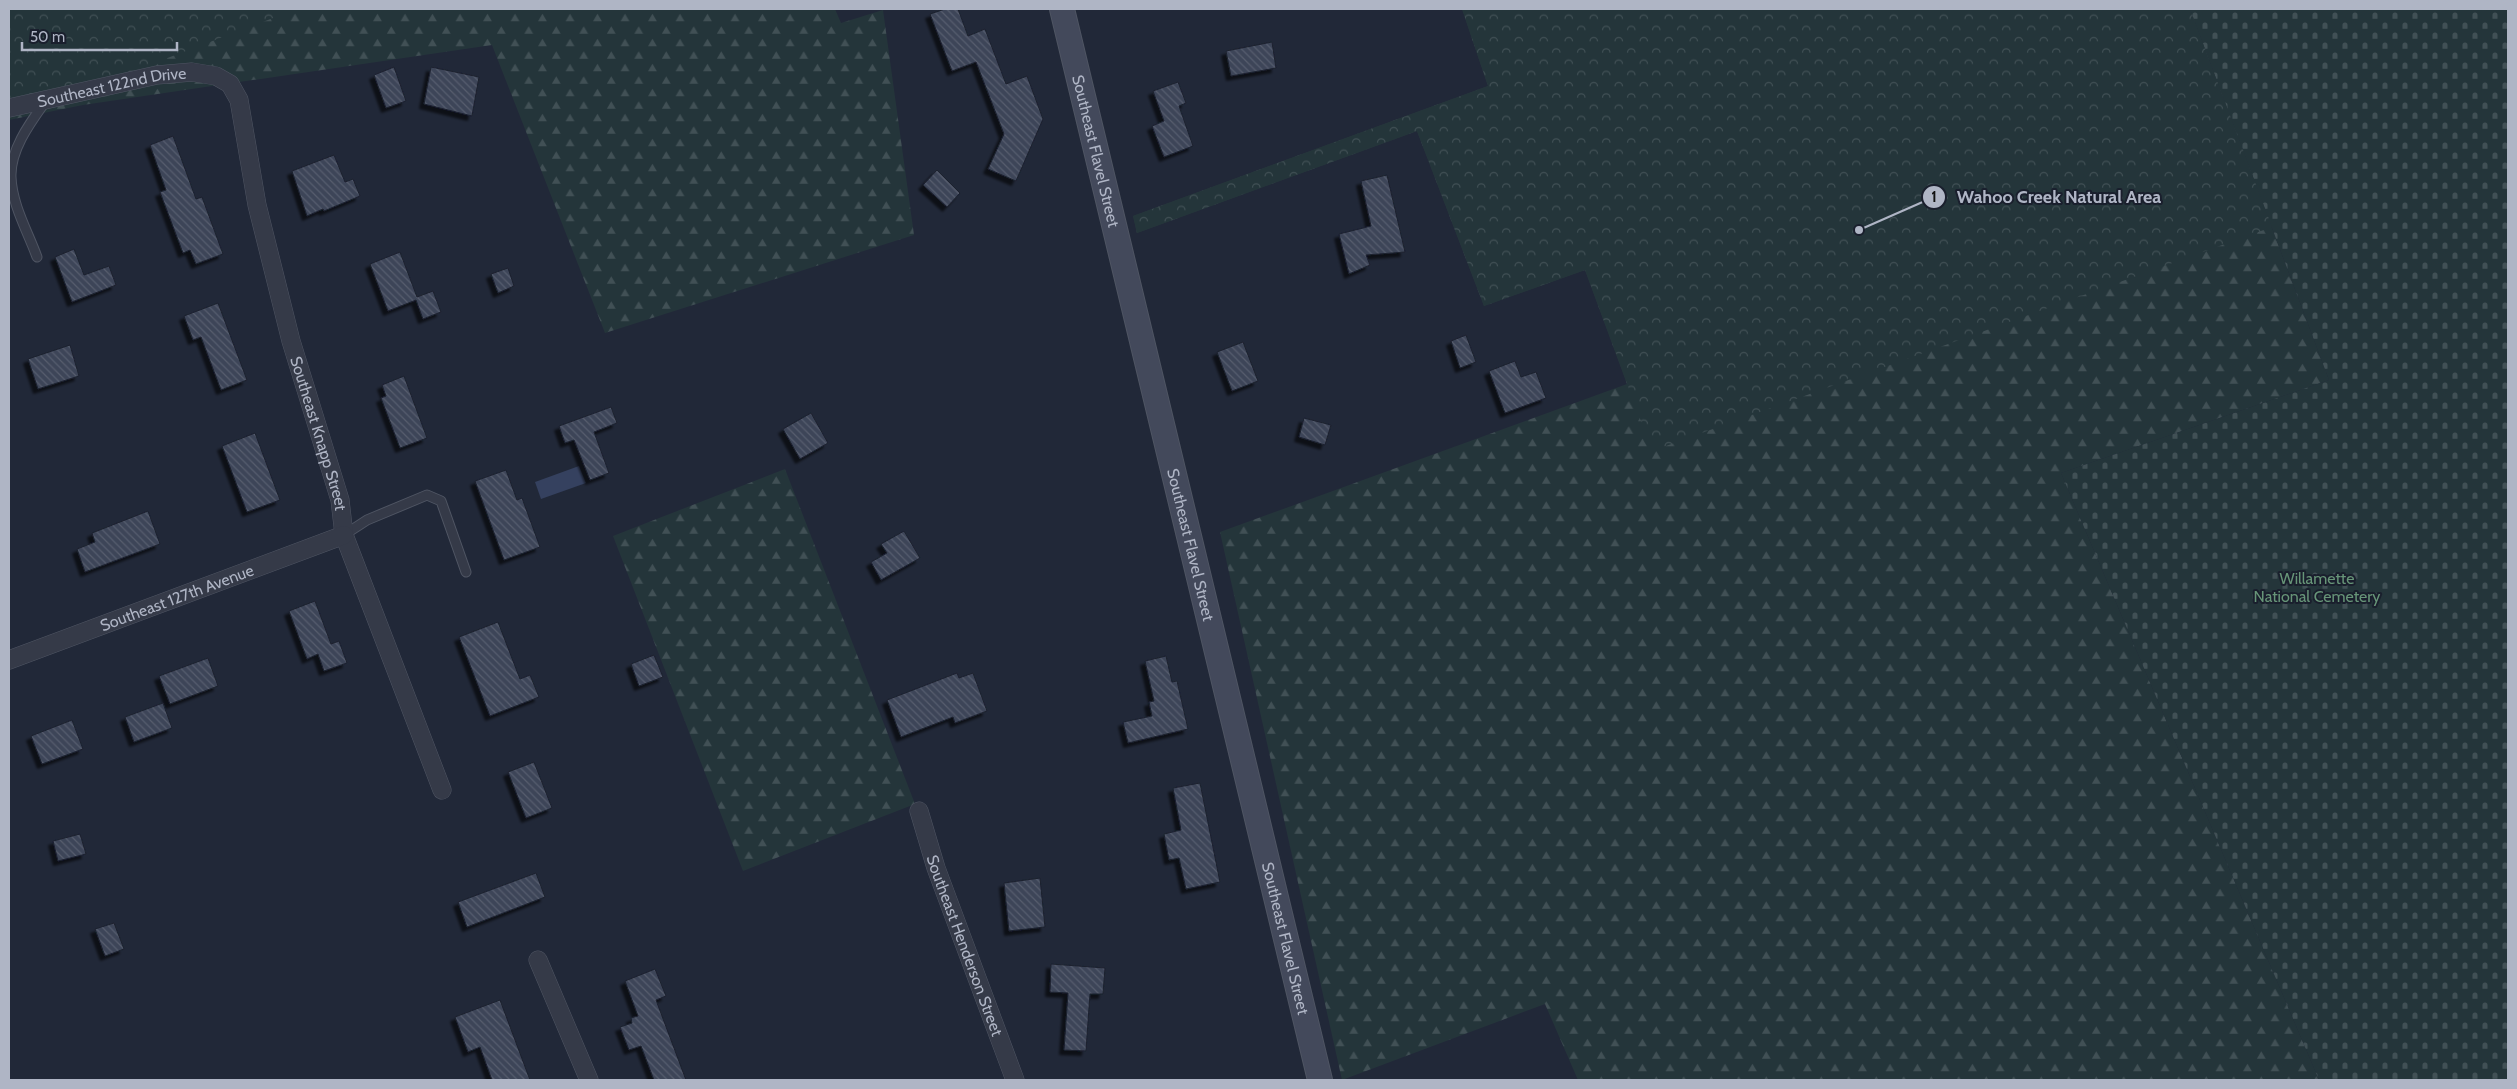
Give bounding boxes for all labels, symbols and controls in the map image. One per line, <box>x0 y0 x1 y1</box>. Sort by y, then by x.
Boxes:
scale bar <box>22 20 178 52</box>
text: 50 m <box>30 28 65 46</box>
street label: Southeast 122nd Drive <box>36 64 187 111</box>
street label: Southeast Flavel Street <box>1068 73 1123 230</box>
callout: Wahoo Creek Natural Area <box>1922 181 2171 214</box>
text: Wahoo Creek Natural Area <box>1957 186 2161 208</box>
text: 1 <box>1931 188 1937 206</box>
street label: Southeast Knapp Street <box>286 354 350 512</box>
street label: Southeast Flavel Street <box>1163 467 1218 624</box>
street label: Southeast 127th Avenue <box>98 561 256 635</box>
park label: Willamette National Cemetery <box>2254 569 2380 606</box>
street label: Southeast Henderson Street <box>923 853 1007 1039</box>
street label: Southeast Flavel Street <box>1258 860 1313 1017</box>

